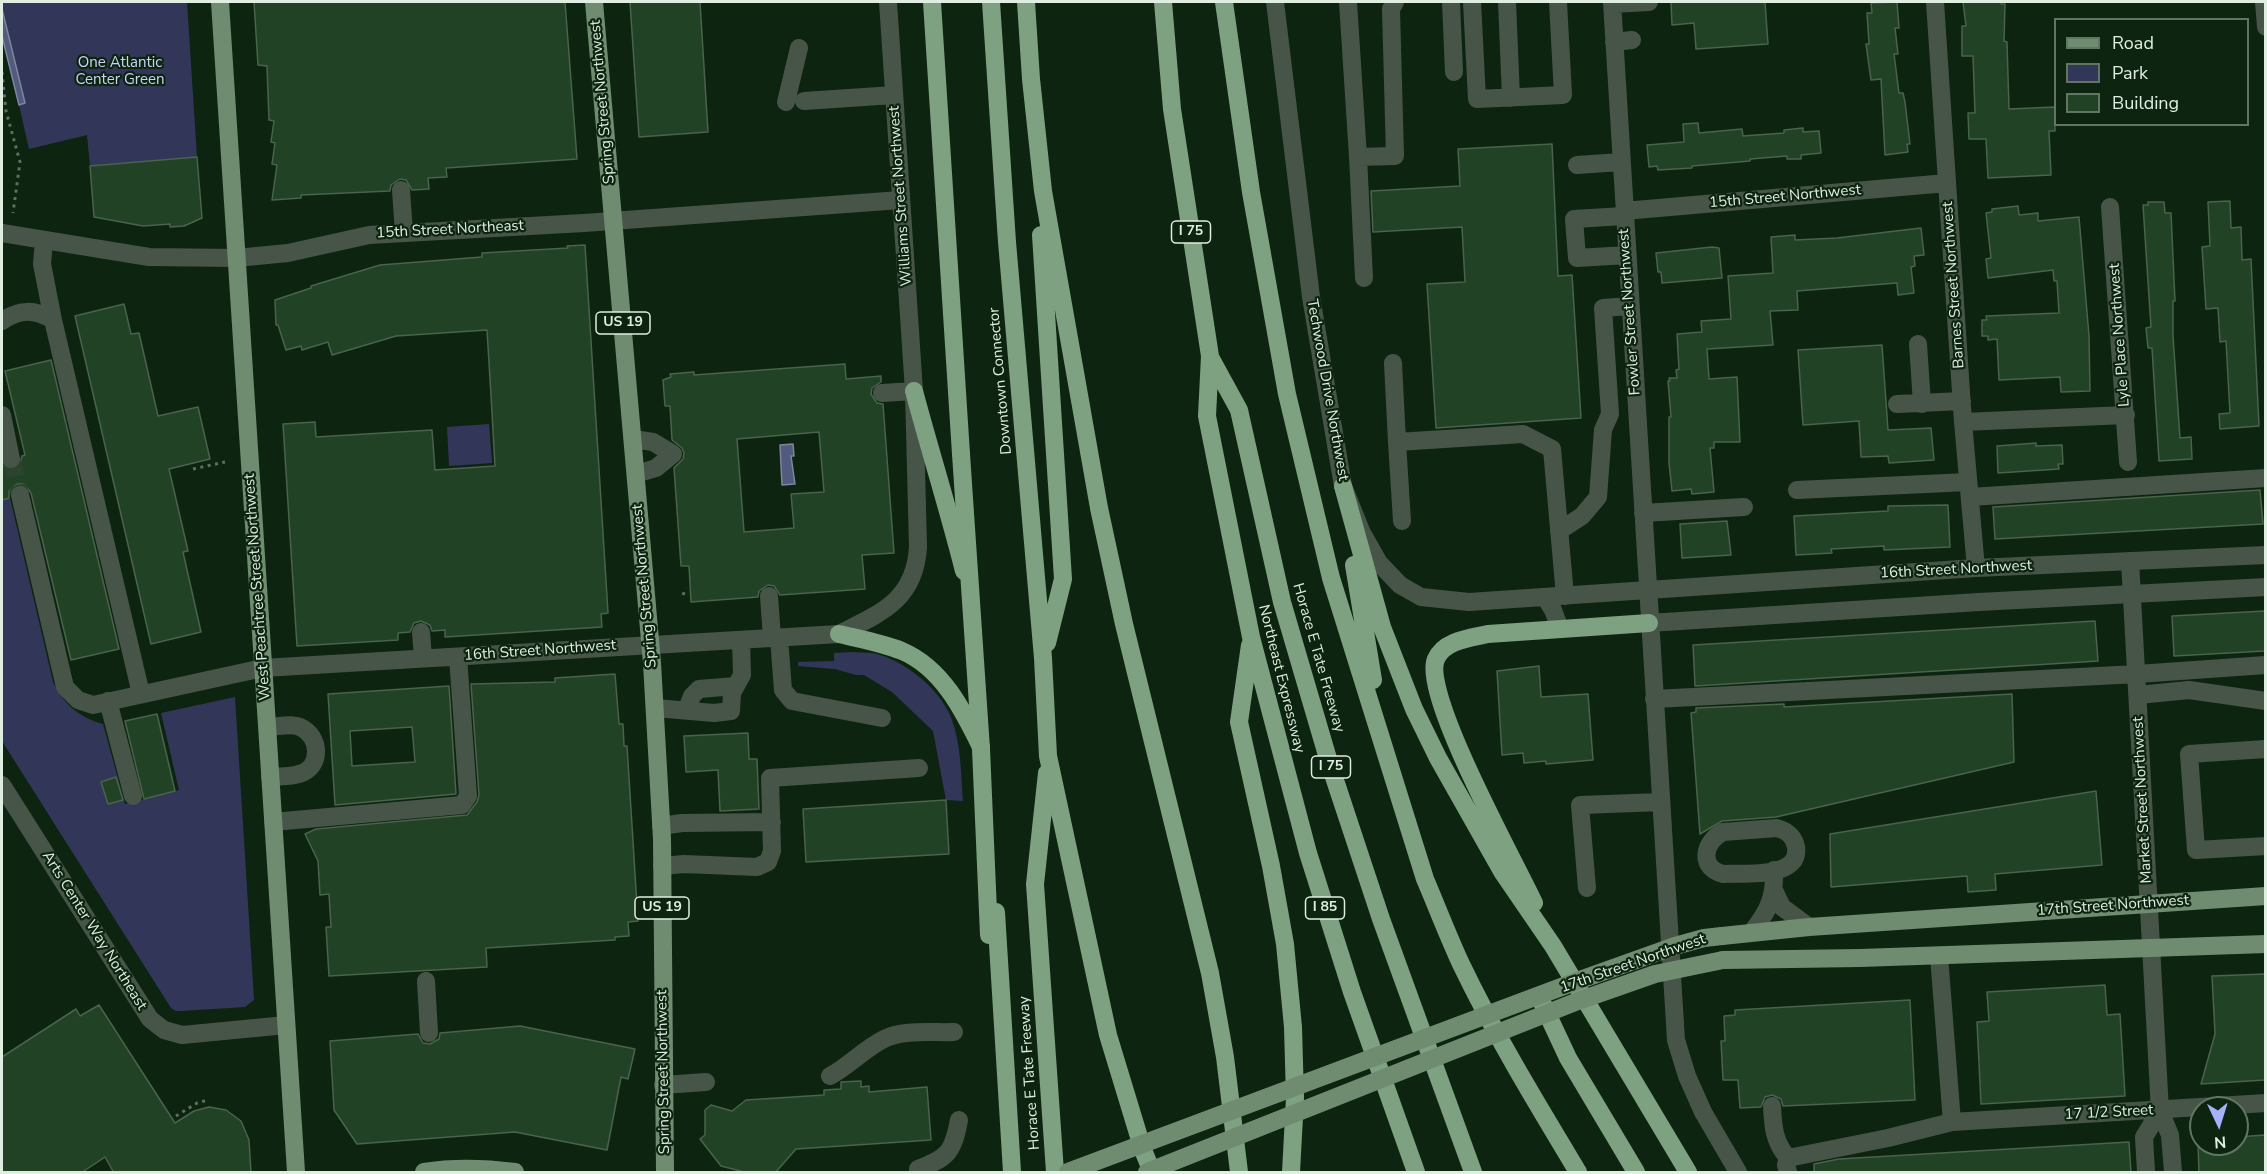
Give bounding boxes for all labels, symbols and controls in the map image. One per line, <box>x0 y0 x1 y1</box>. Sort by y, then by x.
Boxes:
legend <box>2054 18 2249 126</box>
street label: Spring Street Northwest <box>587 19 619 185</box>
text: Road <box>2112 31 2154 55</box>
park label: One Atlantic Center Green <box>75 54 165 89</box>
text: Park <box>2112 61 2148 85</box>
text: Building <box>2112 91 2179 115</box>
street label: Williams Street Northwest <box>886 105 916 287</box>
street label: 15th Street Northwest <box>1708 181 1862 213</box>
street label: Barnes Street Northwest <box>1939 201 1969 369</box>
street label: 15th Street Northeast <box>376 217 524 243</box>
road number: I 75 <box>1172 221 1210 243</box>
street label: Fowler Street Northwest <box>1615 228 1645 396</box>
street label: Lyle Place Northwest <box>2106 263 2134 407</box>
street label: Techwood Drive Northwest <box>1302 298 1352 482</box>
street label: Downtown Connector <box>986 307 1016 455</box>
road number: US 19 <box>596 312 650 334</box>
street label: West Peachtree Street Northwest <box>241 473 275 701</box>
street label: Spring Street Northwest <box>629 503 661 669</box>
street label: 16th Street Northwest <box>1880 557 2032 583</box>
street label: Horace E Tate Freeway <box>1288 581 1348 735</box>
street label: Northeast Expressway <box>1254 603 1308 755</box>
street label: 16th Street Northwest <box>463 637 617 665</box>
street label: Market Street Northwest <box>2130 716 2156 884</box>
road number: I 75 <box>1312 756 1350 778</box>
street label: Arts Center Way Northeast <box>38 848 150 1014</box>
street label: 17th Street Northwest <box>2036 892 2190 920</box>
road number: US 19 <box>635 897 689 919</box>
road number: I 85 <box>1306 897 1344 919</box>
street label: 17th Street Northwest <box>1558 931 1708 997</box>
street label: Spring Street Northwest <box>654 990 674 1154</box>
street label: Horace E Tate Freeway <box>1016 995 1044 1151</box>
north arrow <box>2189 1096 2249 1156</box>
street label: 17 1/2 Street <box>2064 1102 2154 1124</box>
text: N <box>2213 1131 2227 1153</box>

